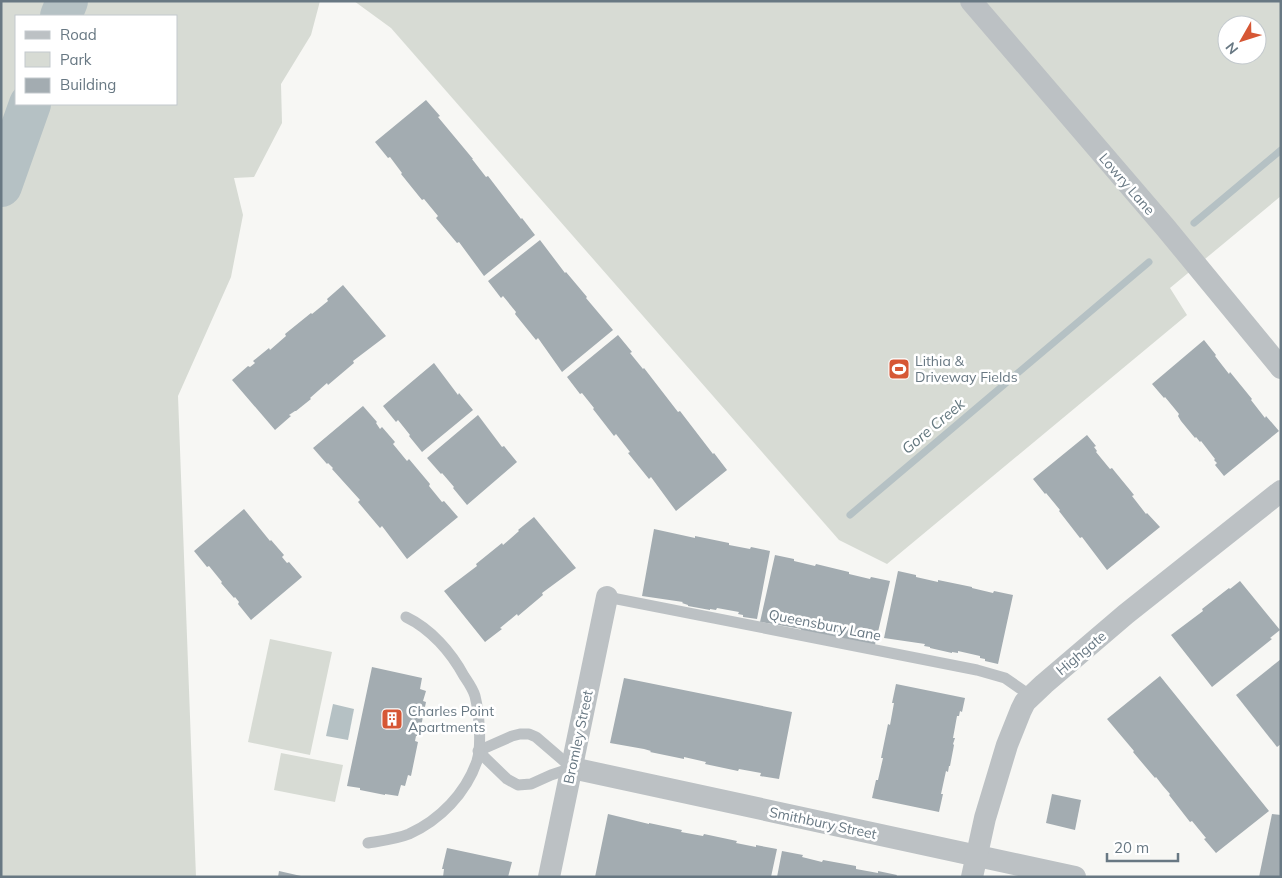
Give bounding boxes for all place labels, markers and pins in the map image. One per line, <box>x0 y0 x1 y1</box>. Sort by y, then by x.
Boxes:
place label: Lithia & Driveway Fields <box>915 352 1018 386</box>
sports icon: Lithia & Driveway Fields <box>887 357 911 381</box>
place label: Charles Point Apartments <box>408 702 494 736</box>
building icon: Charles Point Apartments <box>380 707 404 731</box>

